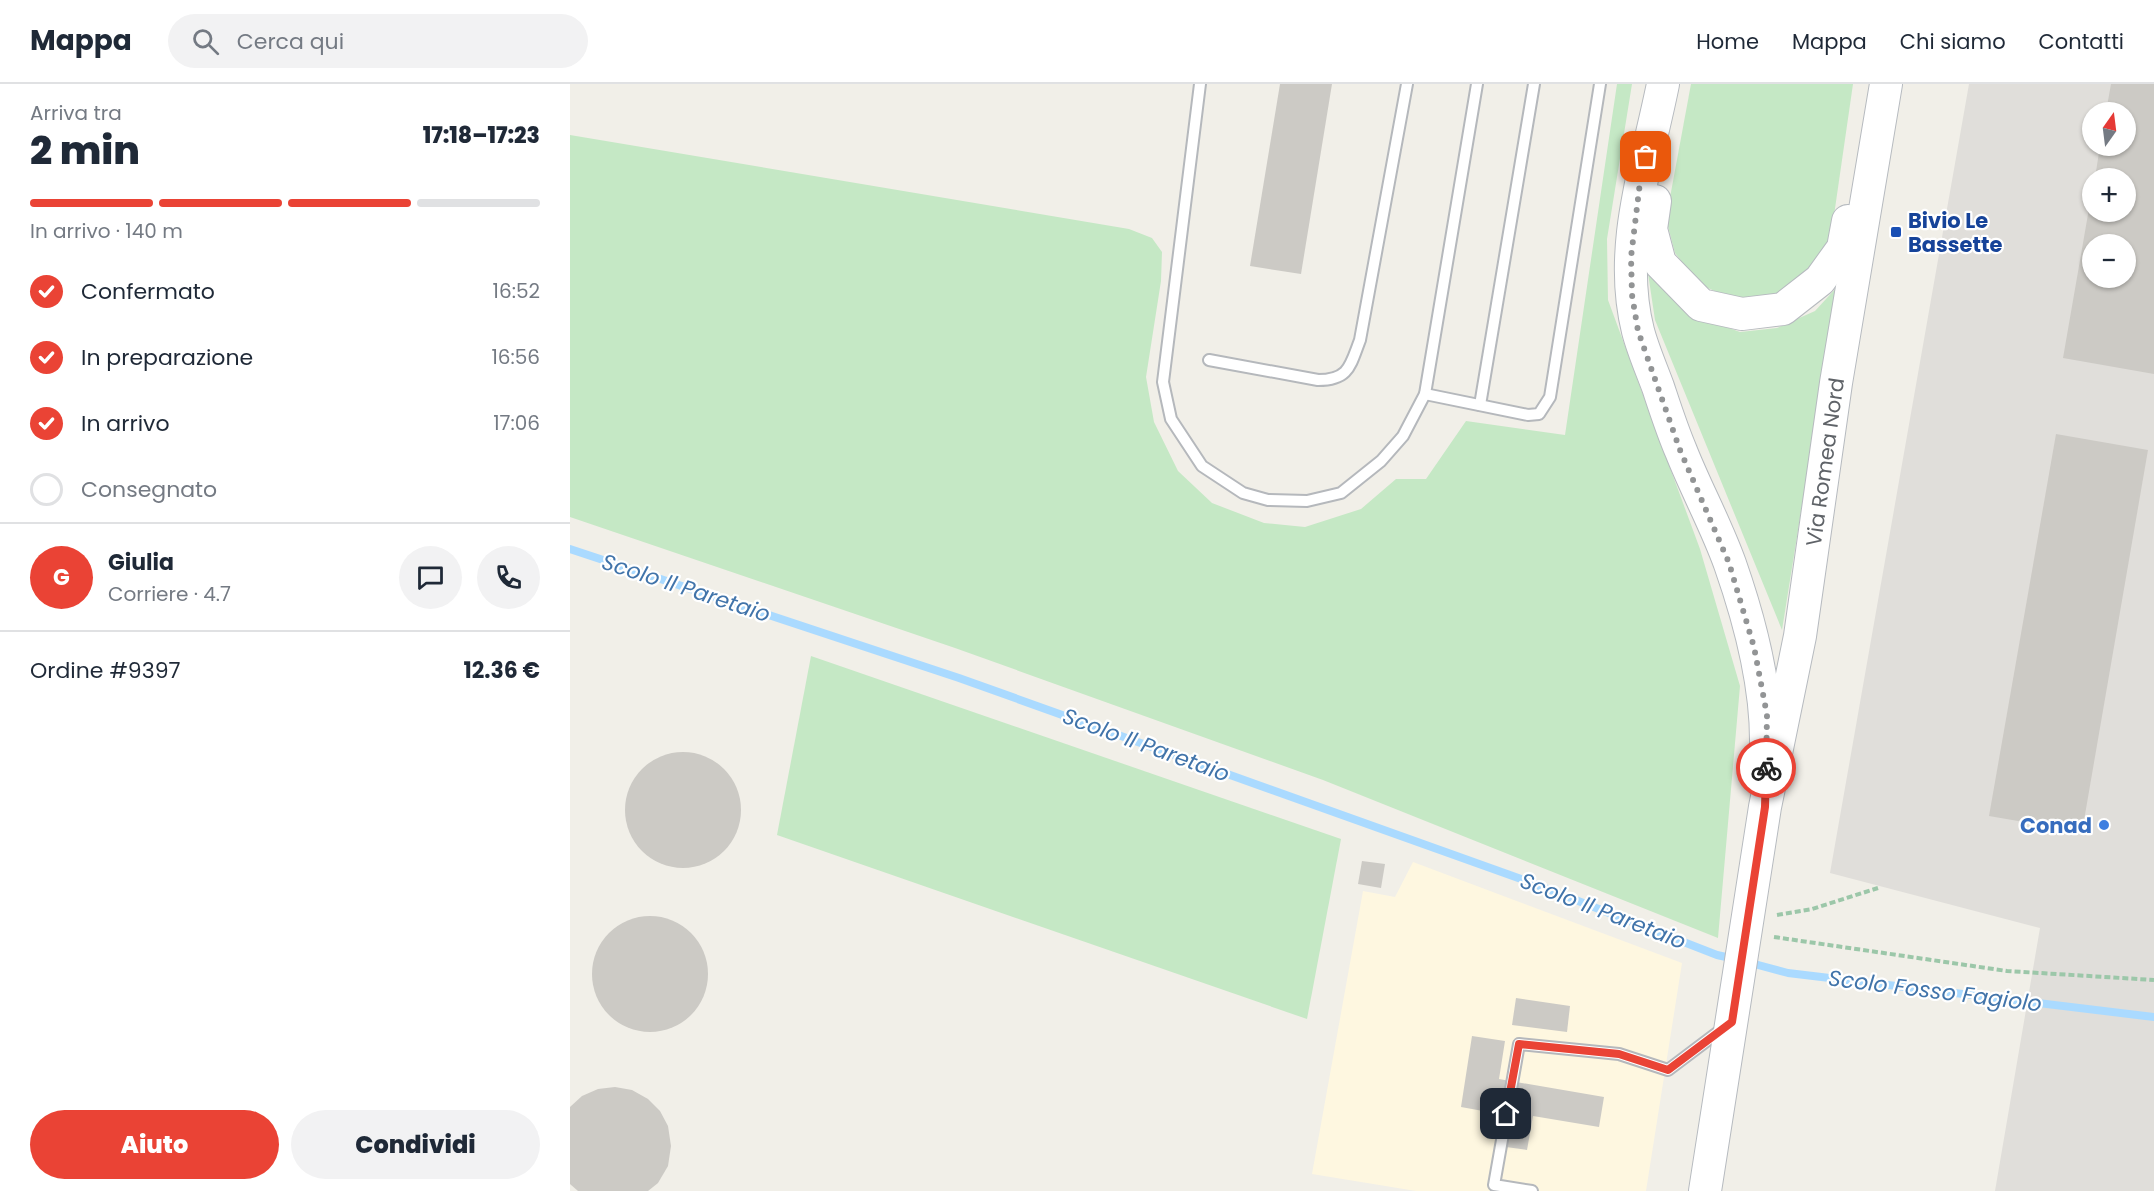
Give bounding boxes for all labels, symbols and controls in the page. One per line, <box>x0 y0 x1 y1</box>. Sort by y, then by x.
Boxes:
search box <box>168 14 588 68</box>
text: Mappa <box>30 21 132 60</box>
icon: search <box>189 25 222 58</box>
text: Cerca qui <box>237 26 344 57</box>
text: Home <box>1696 27 1759 56</box>
text: Mappa <box>1792 27 1867 56</box>
text: Chi siamo <box>1900 27 2006 56</box>
text: Contatti <box>2039 27 2124 56</box>
text: Arriva tra <box>30 99 122 127</box>
north arrow <box>2082 102 2136 156</box>
map controls <box>2082 102 2136 288</box>
text: 17:18–17:23 <box>423 120 540 151</box>
text: 2 min <box>30 123 140 178</box>
pin <box>1620 131 1671 182</box>
icon: bag <box>1629 140 1662 173</box>
button: + <box>2082 168 2136 222</box>
place label: Bivio Le Bassette <box>1908 206 2003 259</box>
text: In arrivo · 140 m <box>30 217 183 245</box>
marker: Bivio Le Bassette <box>1889 225 1903 239</box>
button: − <box>2082 234 2136 288</box>
icon: check <box>30 275 63 308</box>
text: Confermato <box>81 276 215 307</box>
text: 16:52 <box>493 277 540 305</box>
icon: check <box>30 341 63 374</box>
text: In preparazione <box>81 342 253 373</box>
text: 16:56 <box>491 343 540 371</box>
street label: Via Romea Nord <box>1799 376 1851 548</box>
icon: check <box>30 407 63 440</box>
text: In arrivo <box>81 408 169 439</box>
text: 17:06 <box>493 409 540 437</box>
text: Consegnato <box>81 474 217 505</box>
button: chat <box>399 546 462 609</box>
button: phone <box>477 546 540 609</box>
water label: Scolo Il Paretaio <box>598 546 774 630</box>
text: Giulia <box>108 547 174 578</box>
text: G <box>53 562 70 593</box>
text: Corriere · 4.7 <box>108 580 231 608</box>
text: Ordine #9397 <box>30 655 181 686</box>
text: 12.36 € <box>463 655 540 686</box>
water label: Scolo Il Paretaio <box>1058 700 1234 790</box>
courier <box>1736 738 1796 798</box>
icon: bike <box>1750 752 1783 785</box>
place label: Conad <box>2020 811 2092 840</box>
marker: Conad <box>2097 818 2111 832</box>
water label: Scolo Il Paretaio <box>1516 865 1690 957</box>
water label: Scolo Fosso Fagiolo <box>1826 963 2044 1019</box>
pin <box>1480 1088 1531 1139</box>
icon: home <box>1489 1097 1522 1130</box>
button: Aiuto <box>30 1110 279 1179</box>
button: Condividi <box>291 1110 540 1179</box>

